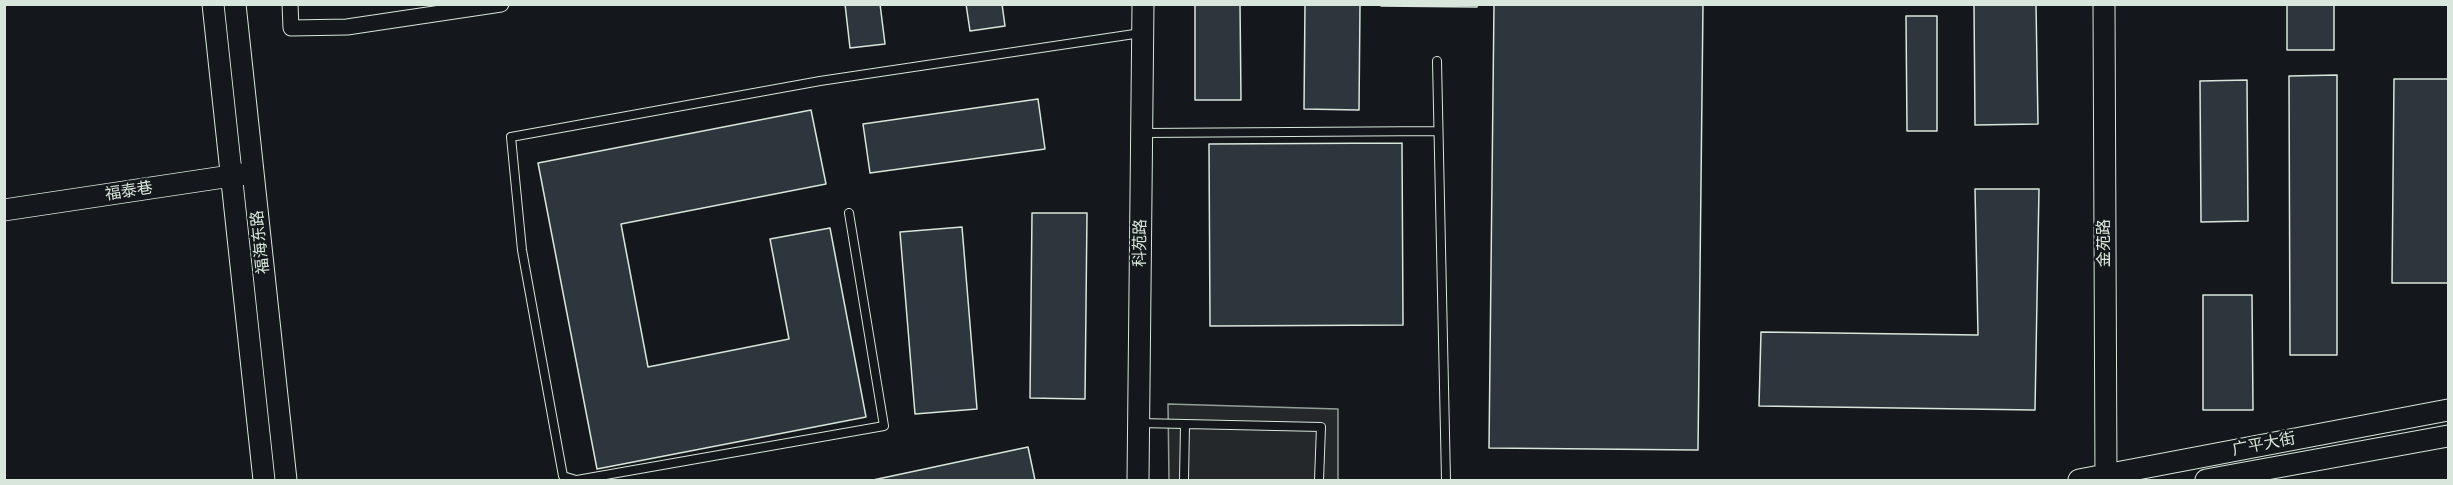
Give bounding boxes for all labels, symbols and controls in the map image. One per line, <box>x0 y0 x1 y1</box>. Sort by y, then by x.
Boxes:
street label: 福泰巷 <box>104 179 154 205</box>
street label: 福海东路 <box>248 209 274 275</box>
street label: 科苑路 <box>1131 219 1151 267</box>
street label: 金苑路 <box>2095 219 2115 267</box>
street label: 广平大街 <box>2231 429 2297 461</box>

